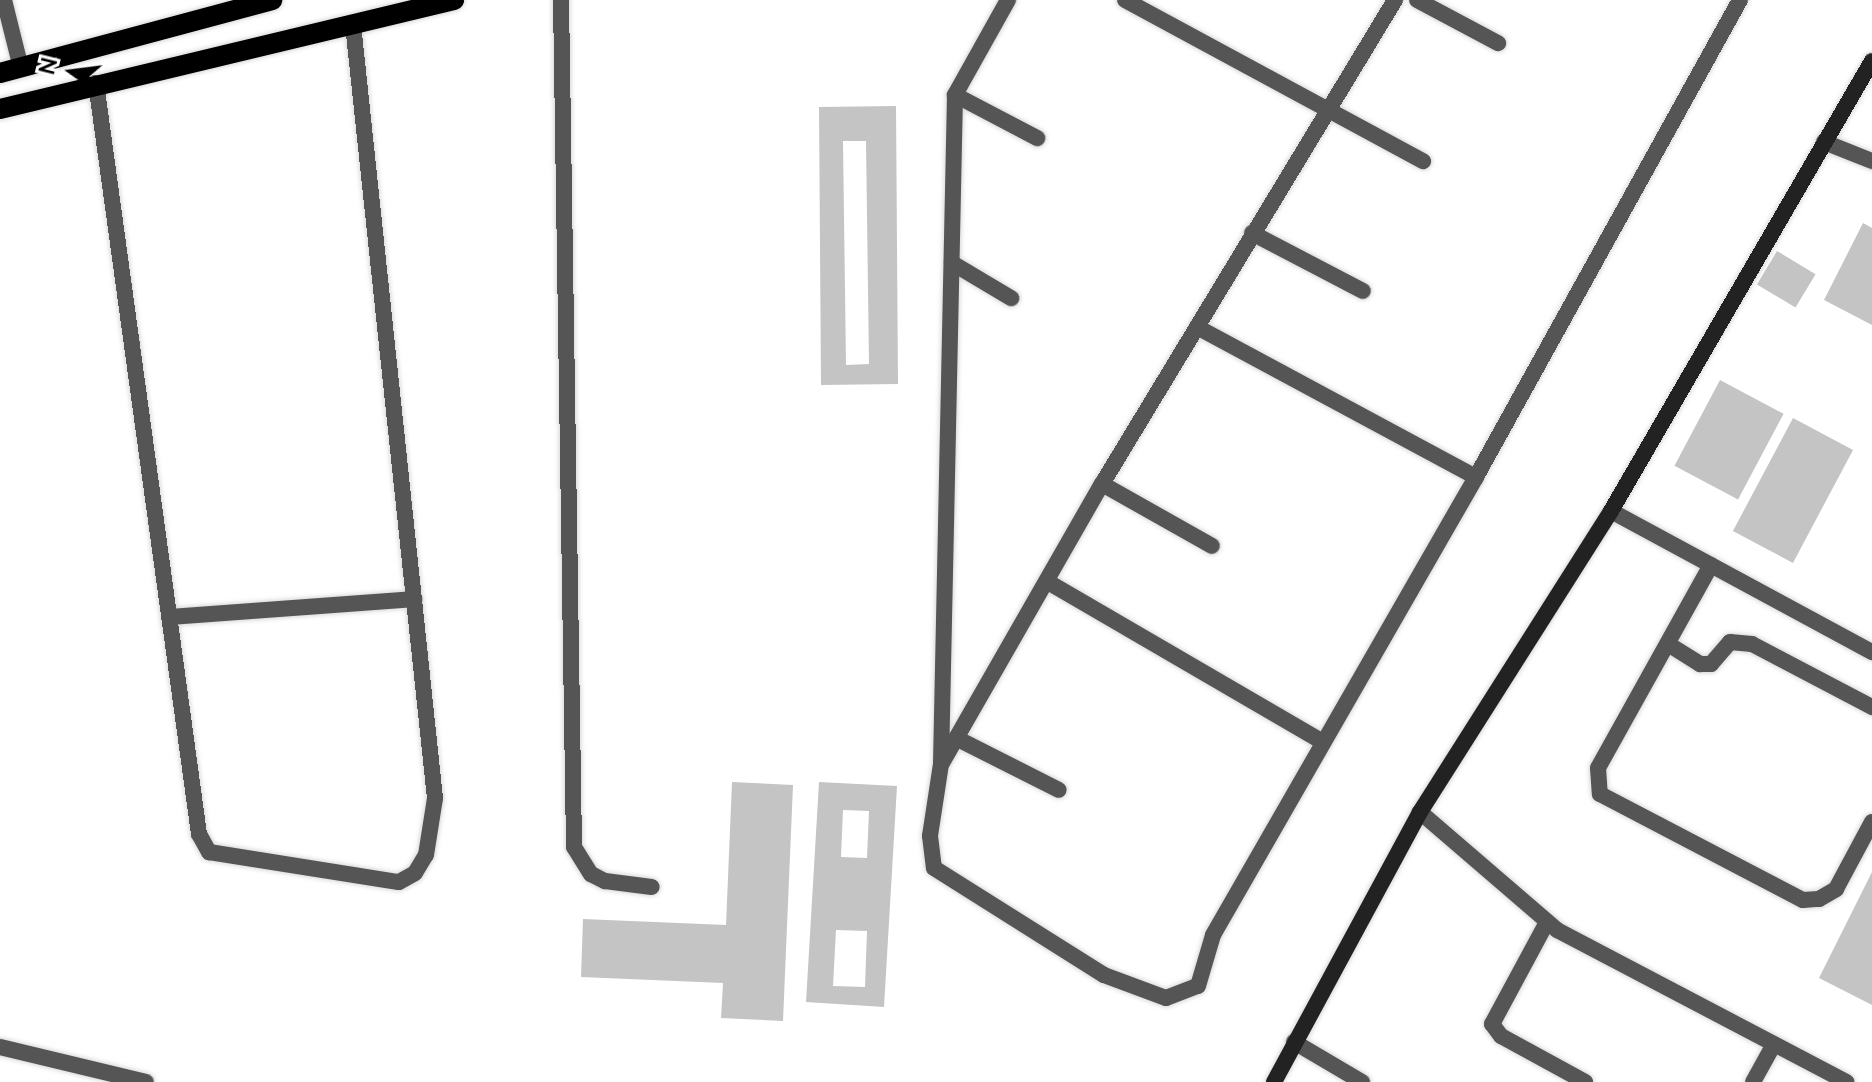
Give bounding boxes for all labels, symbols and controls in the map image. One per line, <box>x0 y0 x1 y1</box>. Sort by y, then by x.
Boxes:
north arrow <box>32 32 112 112</box>
text: N <box>32 55 65 78</box>

